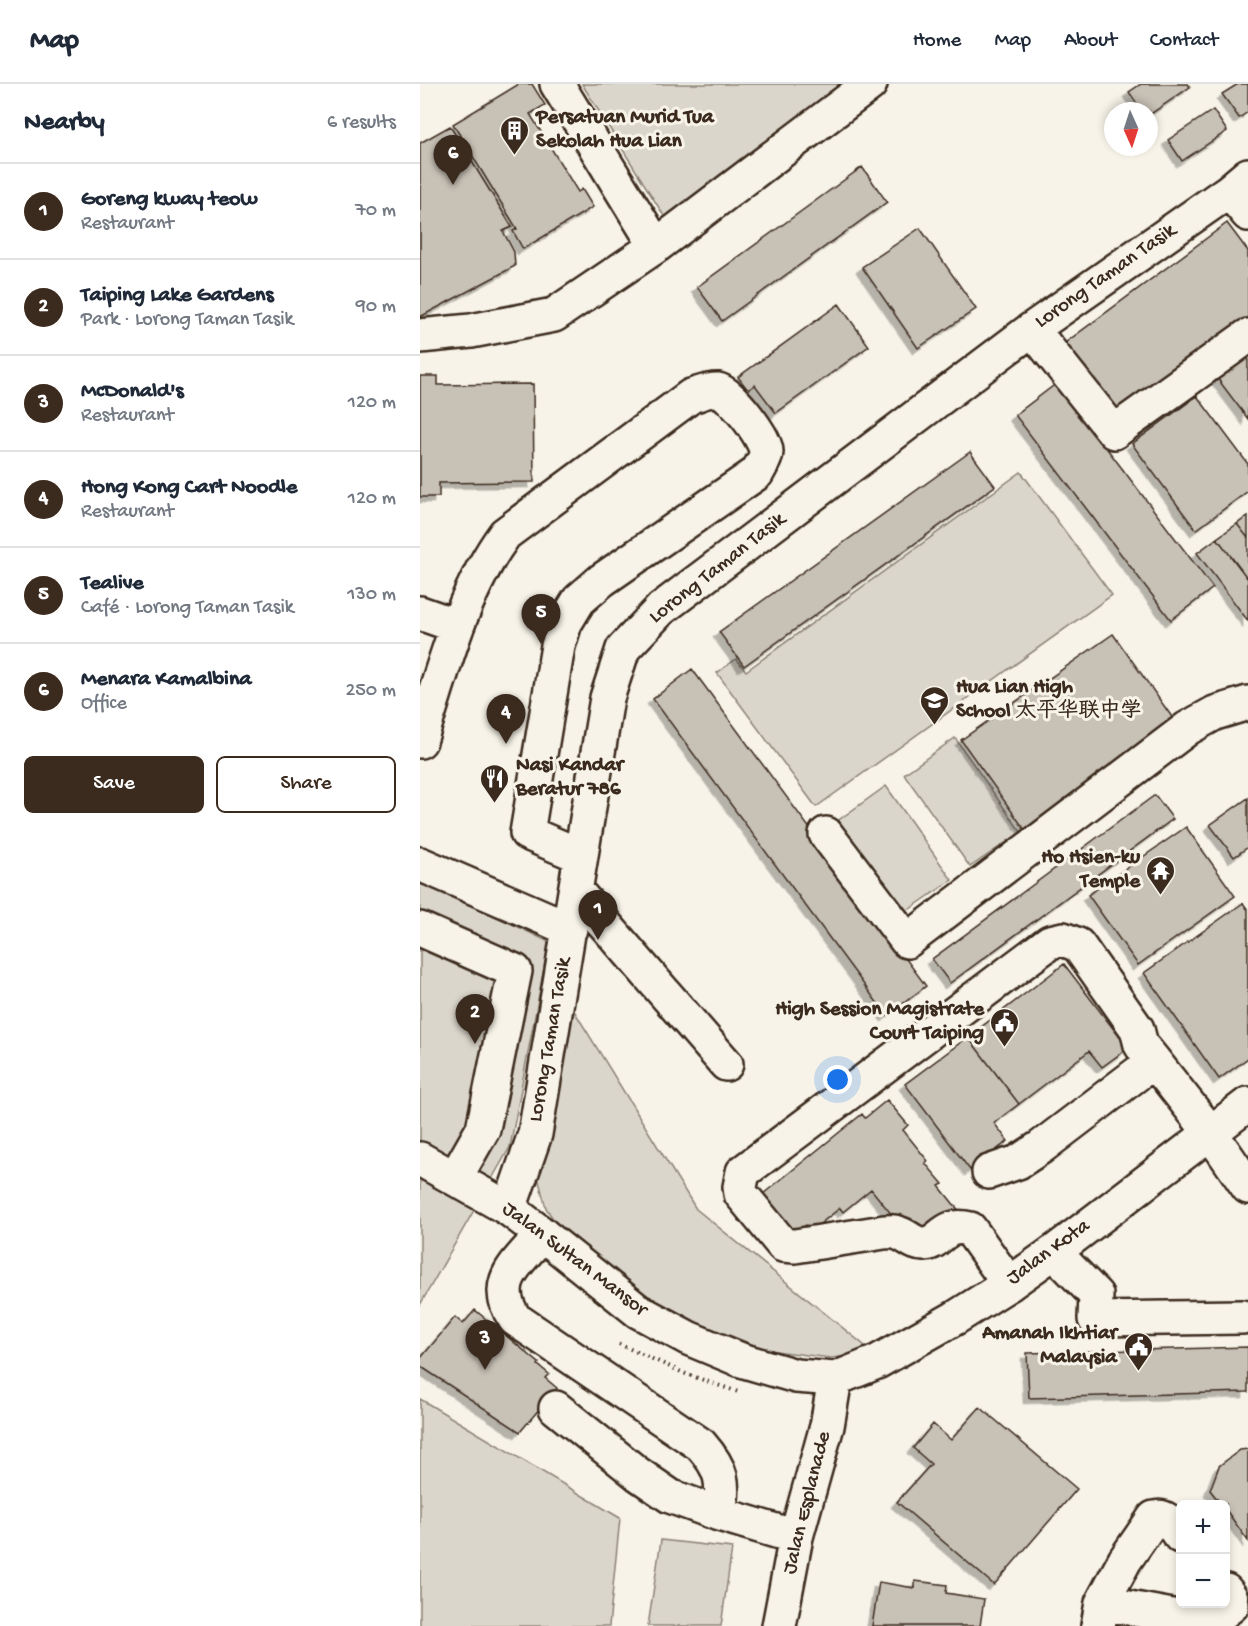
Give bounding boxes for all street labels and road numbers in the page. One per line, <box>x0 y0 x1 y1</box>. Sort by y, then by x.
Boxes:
street label: Lorong Taman Tasik <box>1031 218 1184 335</box>
street label: Lorong Taman Tasik <box>645 506 793 630</box>
street label: Lorong Taman Tasik <box>524 953 578 1124</box>
street label: Jalan Sultan Mansor <box>496 1197 653 1324</box>
street label: Jalan Kota <box>1003 1214 1097 1292</box>
street label: Jalan Esplanade <box>778 1428 838 1577</box>

